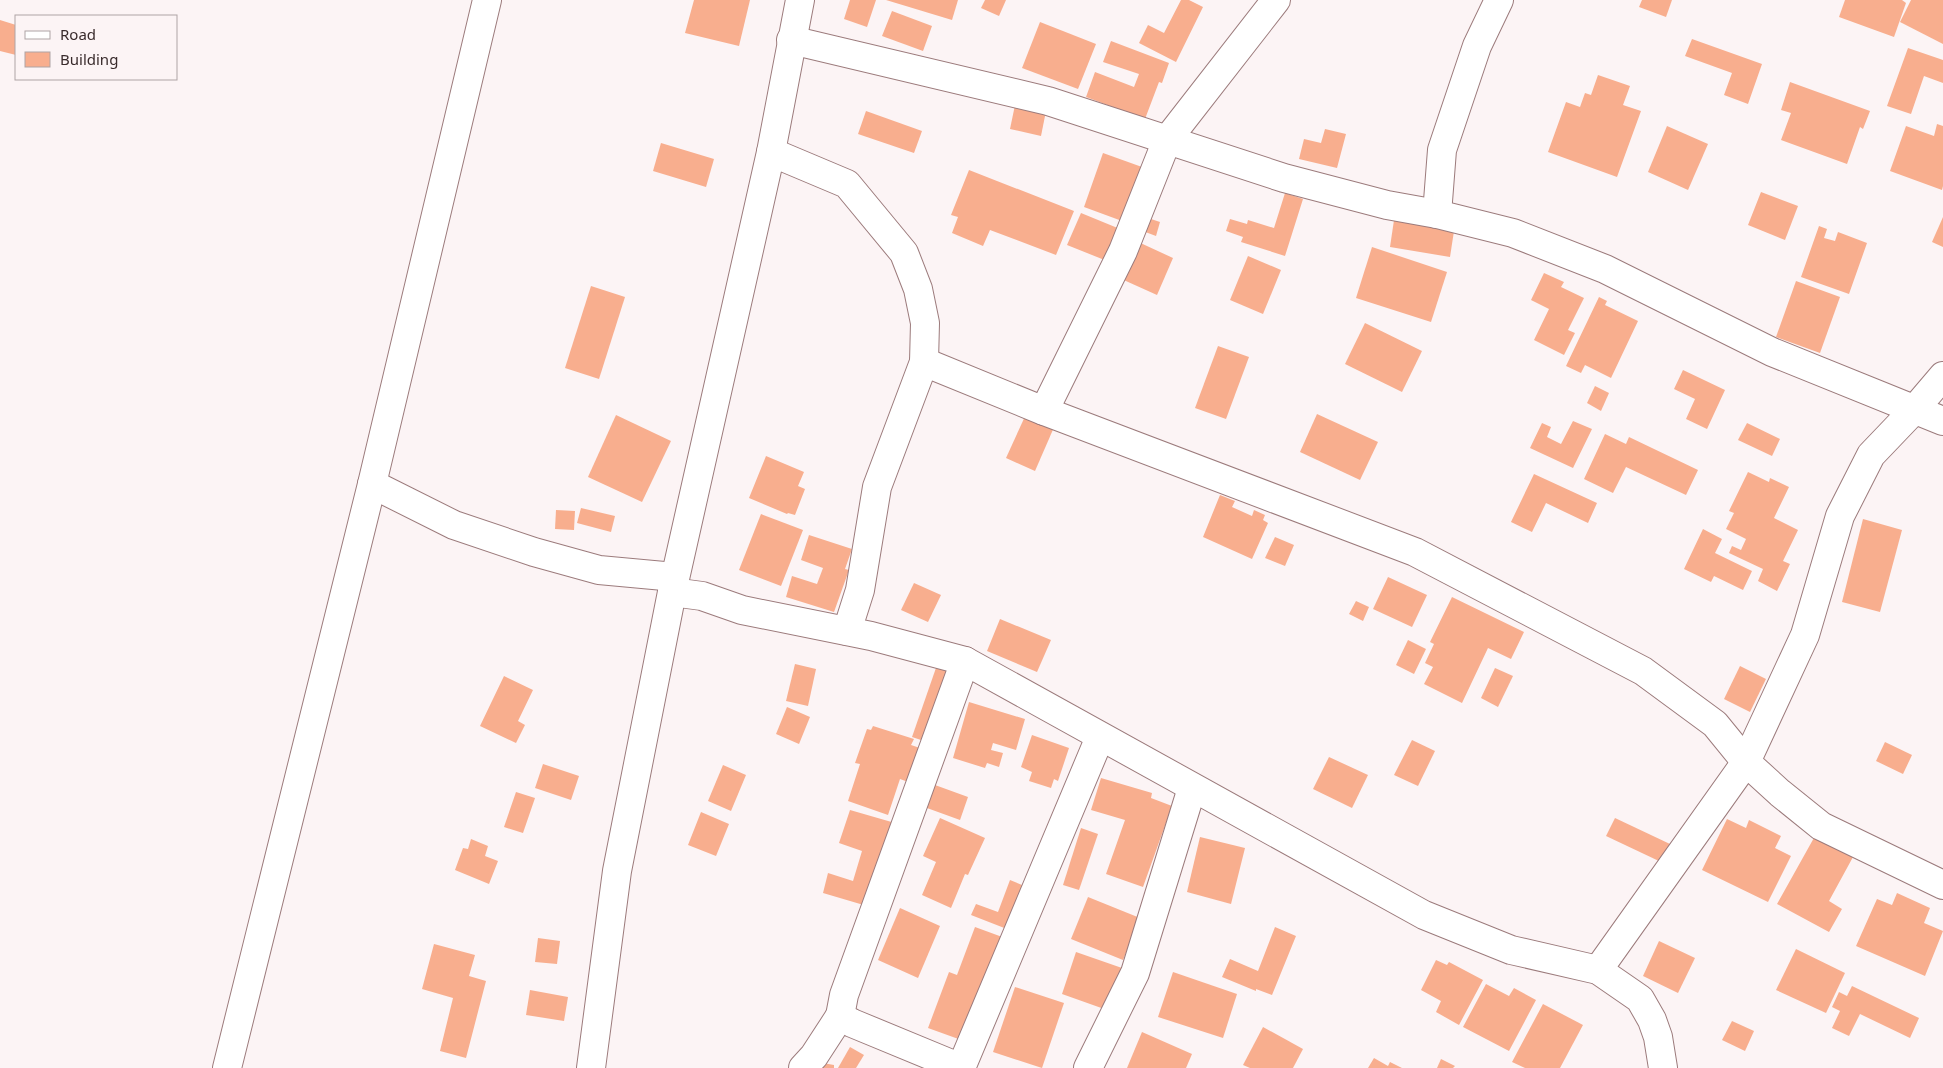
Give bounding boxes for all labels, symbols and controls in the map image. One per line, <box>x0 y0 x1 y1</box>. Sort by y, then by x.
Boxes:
legend <box>15 15 178 80</box>
text: Road <box>60 24 96 44</box>
text: Building <box>60 49 118 69</box>

